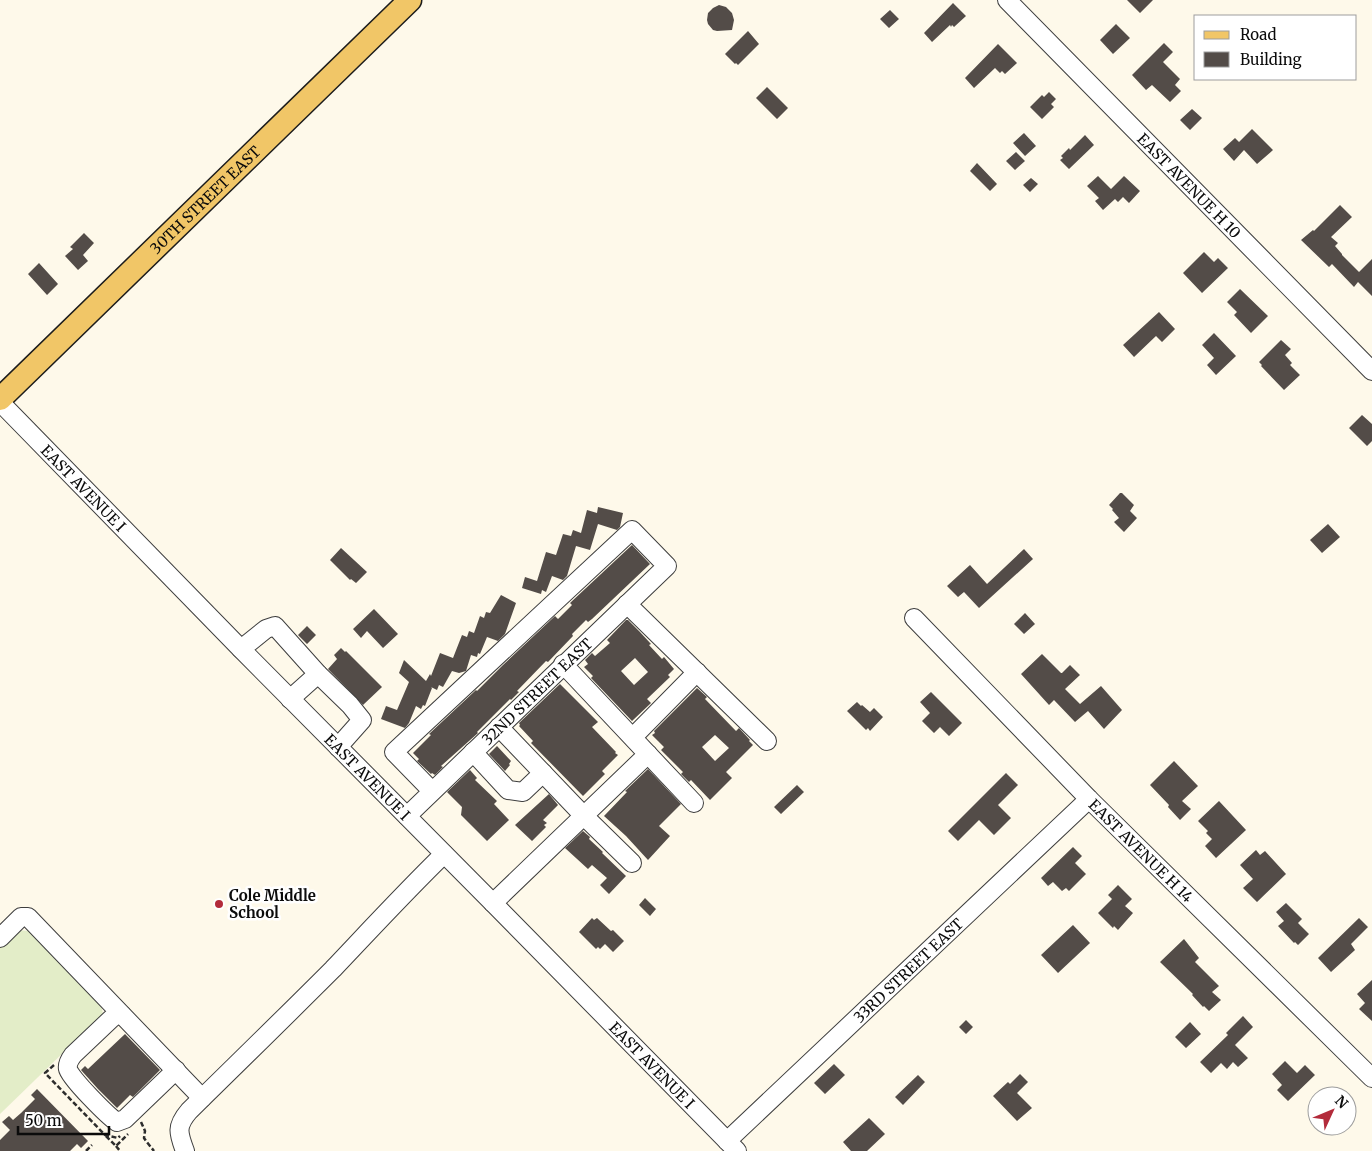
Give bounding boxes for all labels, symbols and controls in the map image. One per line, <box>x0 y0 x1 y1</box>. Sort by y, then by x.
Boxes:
legend <box>1194 15 1357 80</box>
text: Road <box>1240 25 1276 44</box>
text: Building <box>1240 50 1302 69</box>
street label: EAST AVENUE H 10 <box>1134 129 1245 242</box>
street label: 30TH STREET EAST <box>146 141 265 257</box>
street label: EAST AVENUE I <box>37 440 130 535</box>
street label: 32ND STREET EAST <box>478 633 596 749</box>
street label: EAST AVENUE I <box>321 730 415 824</box>
street label: EAST AVENUE H 14 <box>1085 795 1197 906</box>
place label: Cole Middle School <box>229 886 316 922</box>
marker: Cole Middle School <box>213 898 225 910</box>
street label: 33RD STREET EAST <box>849 913 967 1026</box>
street label: EAST AVENUE I <box>606 1018 699 1112</box>
north arrow <box>1307 1086 1357 1136</box>
text: N <box>1331 1092 1352 1112</box>
scale bar <box>18 1104 109 1136</box>
text: 50 m <box>25 1111 62 1130</box>

